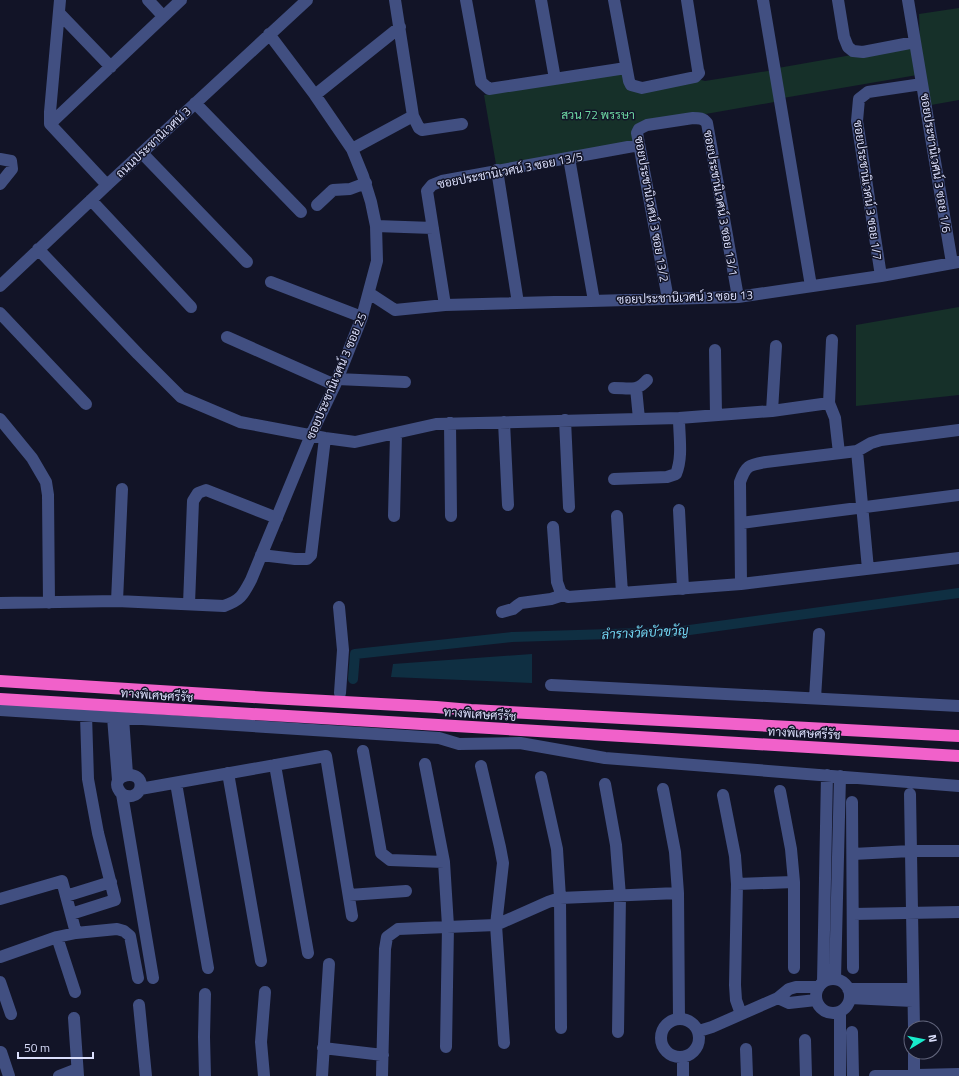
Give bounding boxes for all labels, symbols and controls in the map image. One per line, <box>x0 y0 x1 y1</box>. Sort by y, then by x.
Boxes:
street label: ซอยประชานิเวศน์ 3 ซอย 1/6 <box>916 92 956 234</box>
street label: ถนนประชานิเวศน์ 3 <box>111 102 195 182</box>
park label: สวน 72 พรรษา <box>561 105 635 124</box>
street label: ซอยประชานิเวศน์ 3 ซอย 1/7 <box>849 119 887 261</box>
street label: ซอยประชานิเวศน์ 3 ซอย 13/1 <box>699 129 743 277</box>
street label: ซอยประชานิเวศน์ 3 ซอย 13/2 <box>630 135 674 283</box>
street label: ซอยประชานิเวศน์ 3 ซอย 13/5 <box>436 147 585 193</box>
street label: ซอยประชานิเวศน์ 3 ซอย 13 <box>617 285 753 309</box>
street label: ซอยประชานิเวศน์ 3 ซอย 25 <box>301 309 371 442</box>
water label: ลำรางวัดบัวขวัญ <box>601 620 689 644</box>
street label: ทางพิเศษศรีรัช <box>120 683 194 707</box>
street label: ทางพิเศษศรีรัช <box>443 702 517 726</box>
street label: ทางพิเศษศรีรัช <box>767 722 841 744</box>
north arrow <box>903 1020 943 1060</box>
text: N <box>924 1033 941 1043</box>
scale bar <box>18 1034 93 1060</box>
text: 50 m <box>24 1038 50 1057</box>

